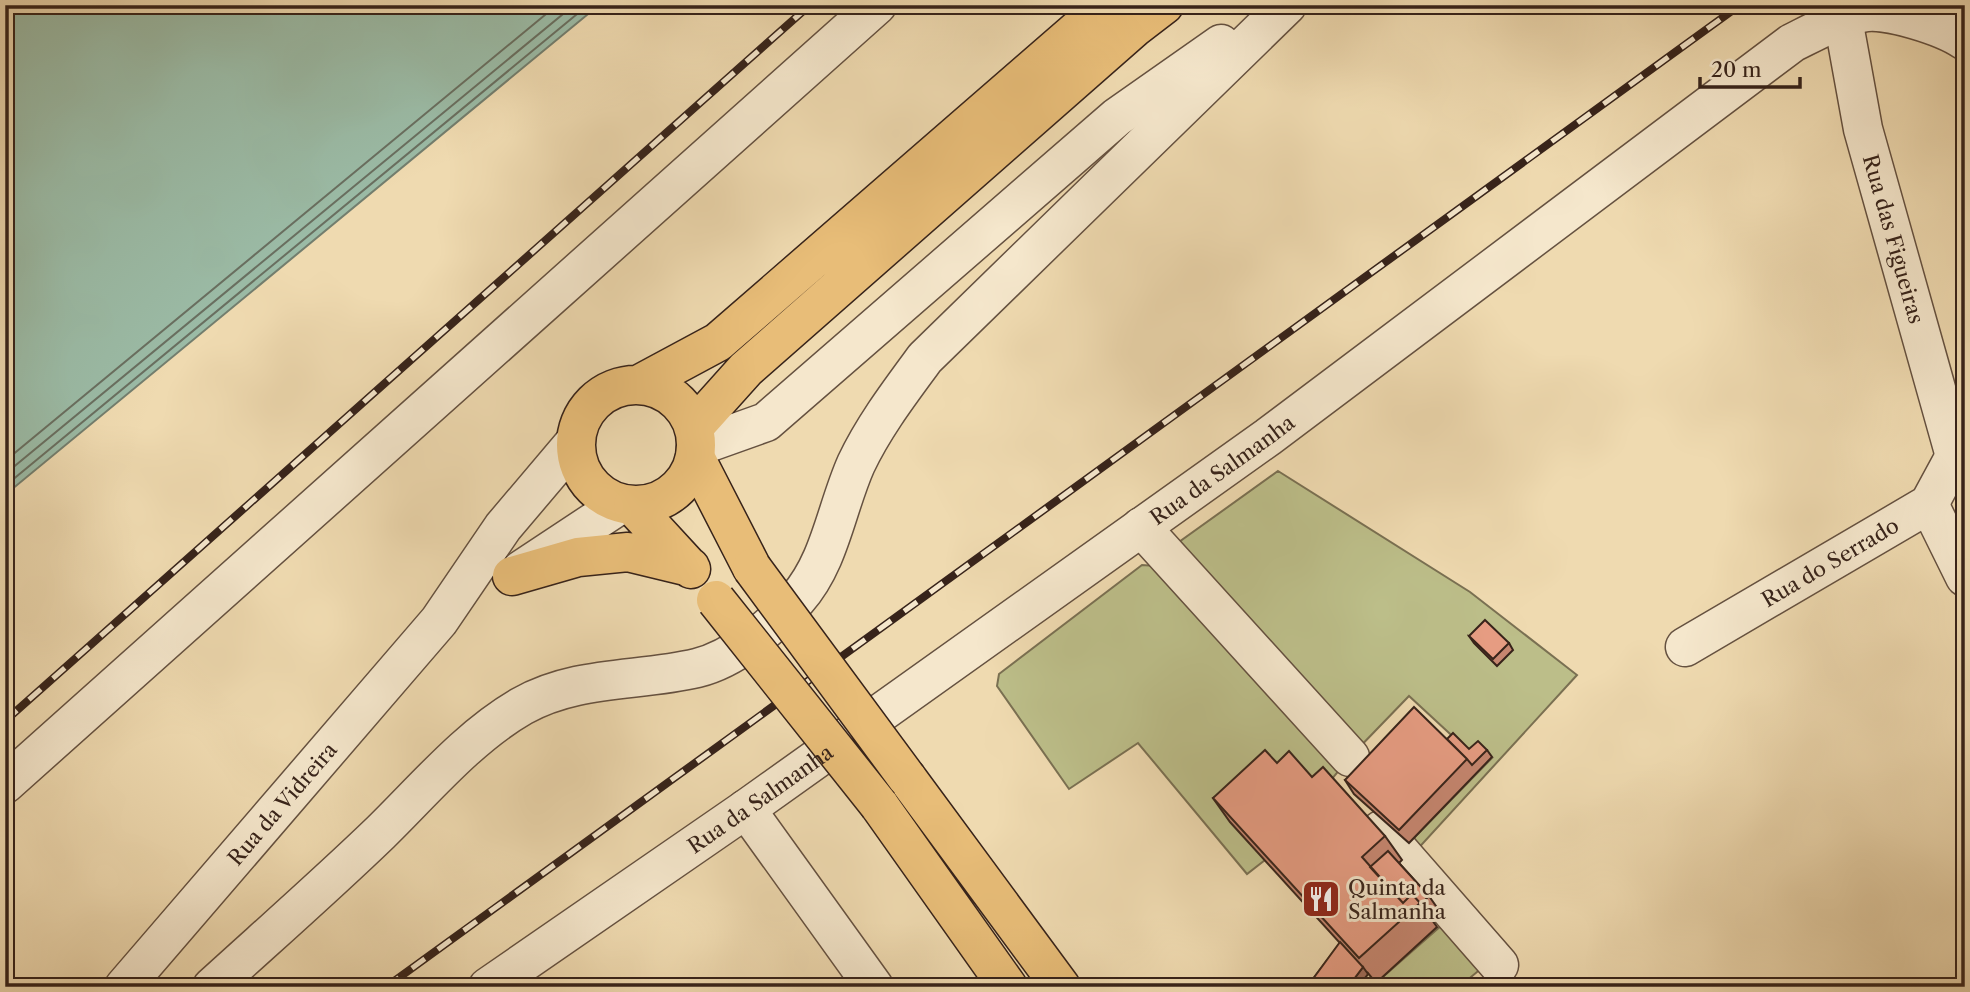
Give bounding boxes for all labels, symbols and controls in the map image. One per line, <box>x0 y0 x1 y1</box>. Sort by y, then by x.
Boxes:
scale bar <box>1700 46 1800 90</box>
text: 20 m <box>1711 57 1762 82</box>
street label: Rua das Figueiras <box>1858 152 1930 326</box>
street label: Rua da Salmanha <box>1145 409 1300 530</box>
street label: Rua do Serrado <box>1757 512 1903 612</box>
street label: Rua da Vidreira <box>222 736 342 870</box>
street label: Rua da Salmanha <box>683 738 838 858</box>
place label: Quinta da Salmanha <box>1348 875 1447 924</box>
restaurant icon: Quinta da Salmanha <box>1300 878 1342 920</box>

